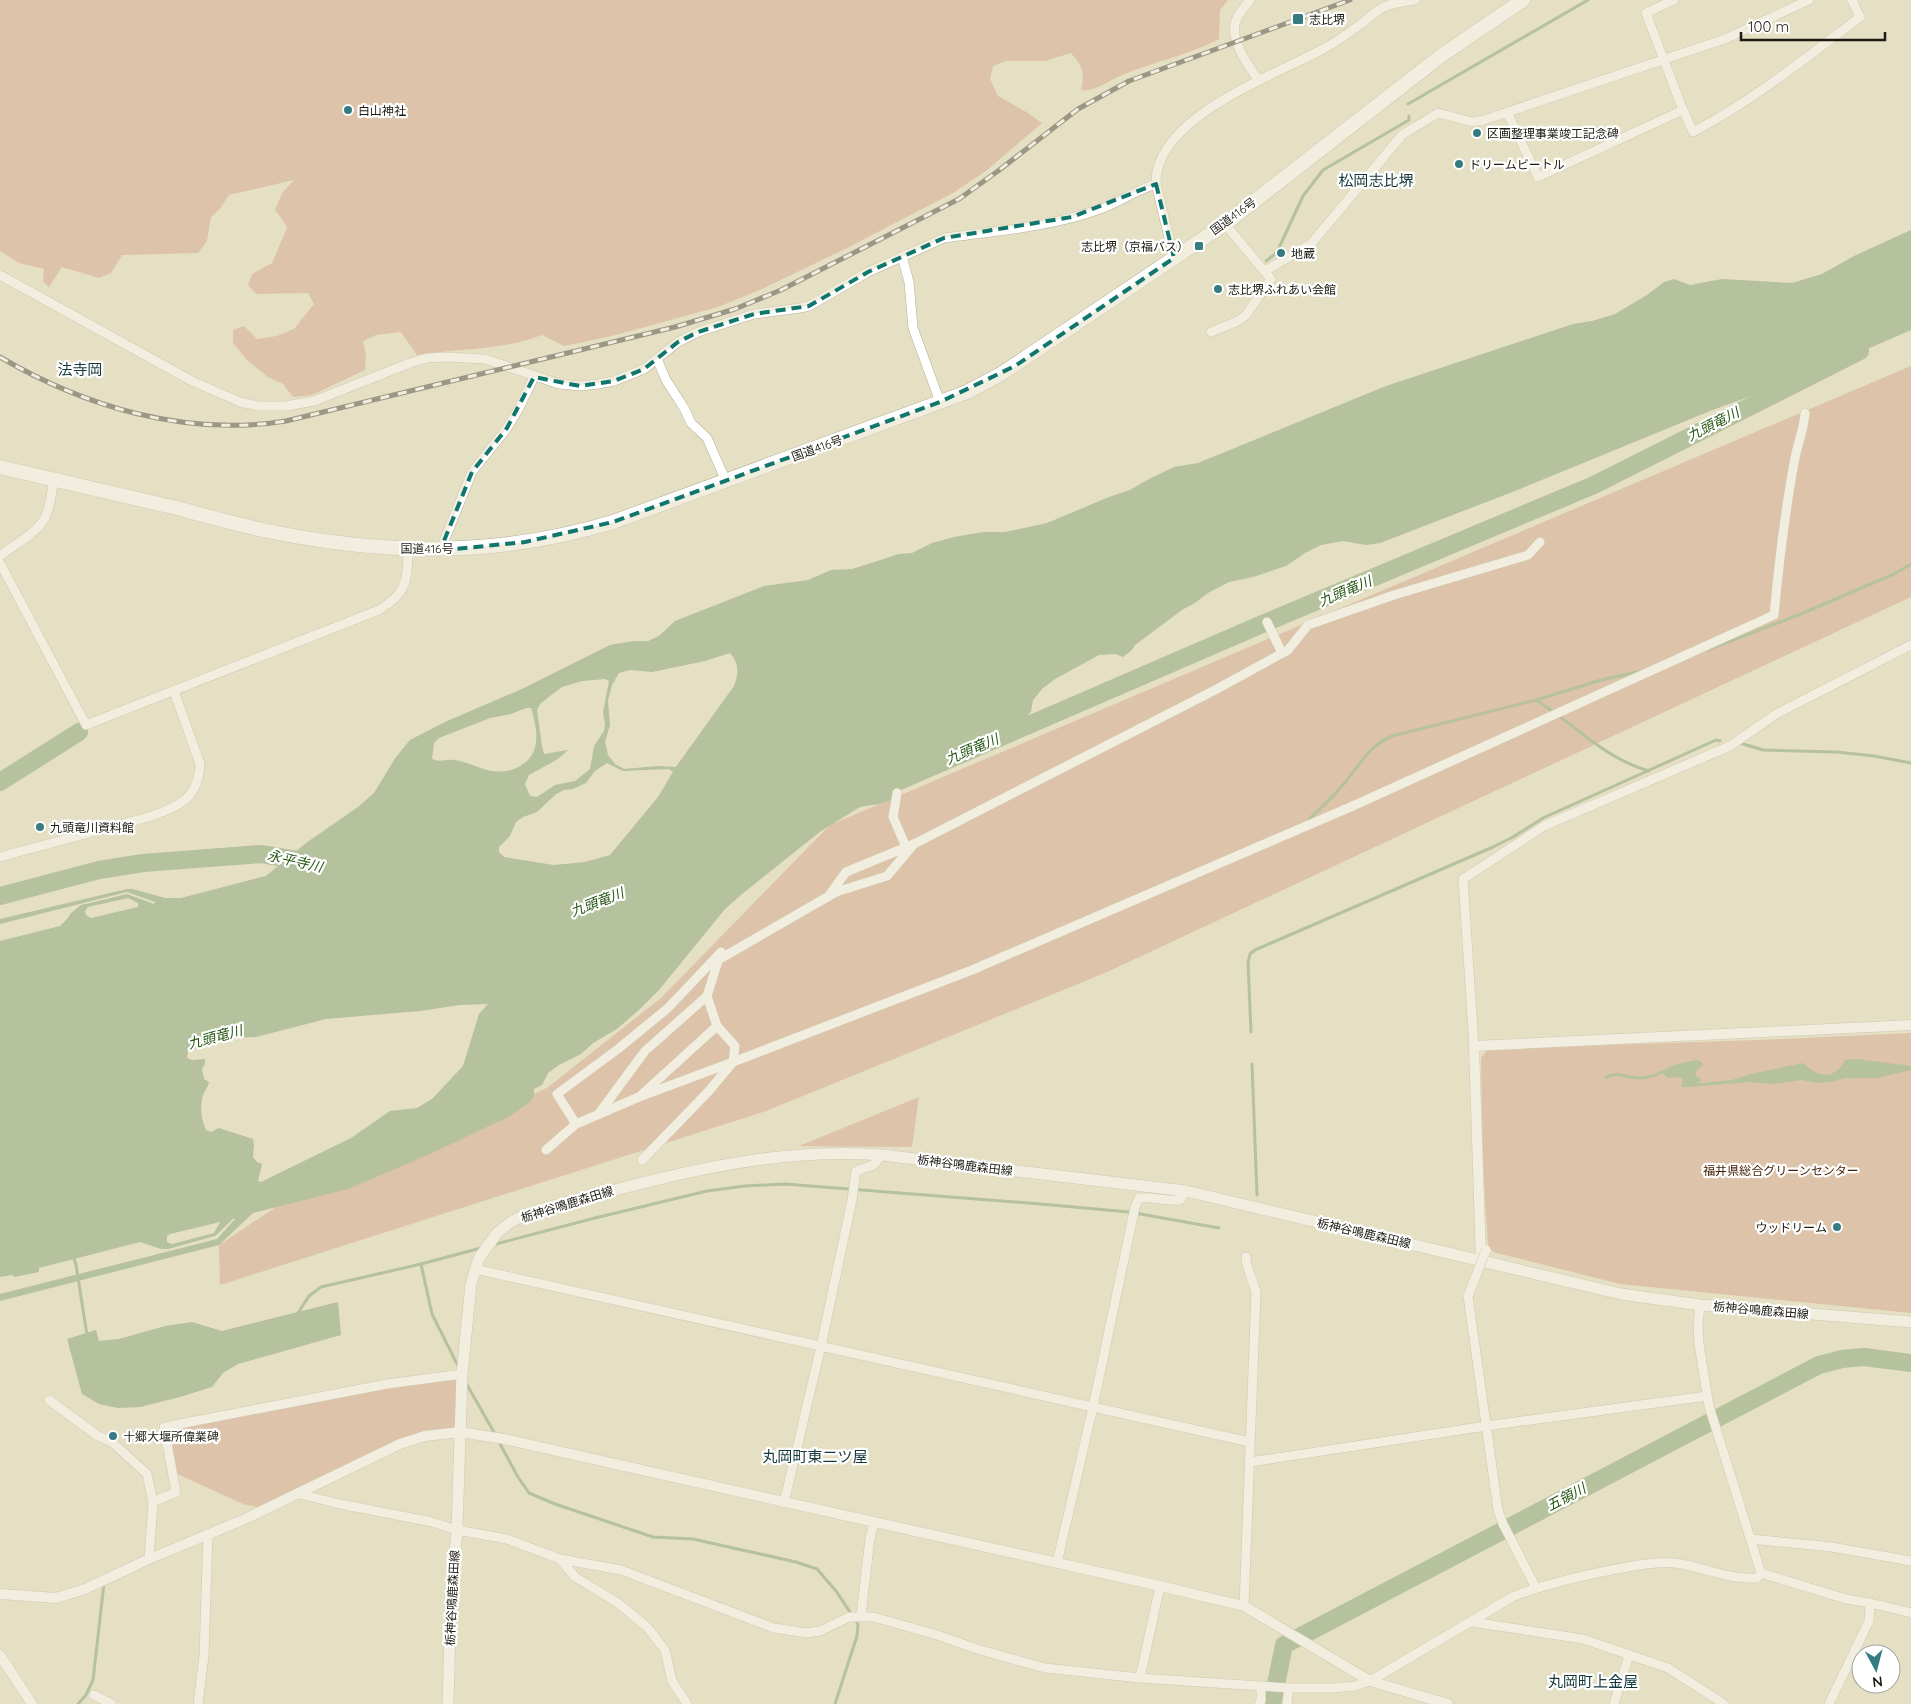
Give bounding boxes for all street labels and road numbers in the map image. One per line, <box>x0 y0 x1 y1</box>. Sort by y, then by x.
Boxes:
street label: 国道416号 <box>1207 194 1259 238</box>
street label: 国道416号 <box>789 432 845 464</box>
street label: 国道416号 <box>400 541 454 556</box>
street label: 栃神谷鳴鹿森田線 <box>916 1152 1014 1178</box>
street label: 栃神谷鳴鹿森田線 <box>519 1183 615 1225</box>
street label: 栃神谷鳴鹿森田線 <box>1316 1215 1412 1251</box>
street label: 栃神谷鳴鹿森田線 <box>1713 1298 1809 1322</box>
street label: 栃神谷鳴鹿森田線 <box>442 1550 462 1646</box>

